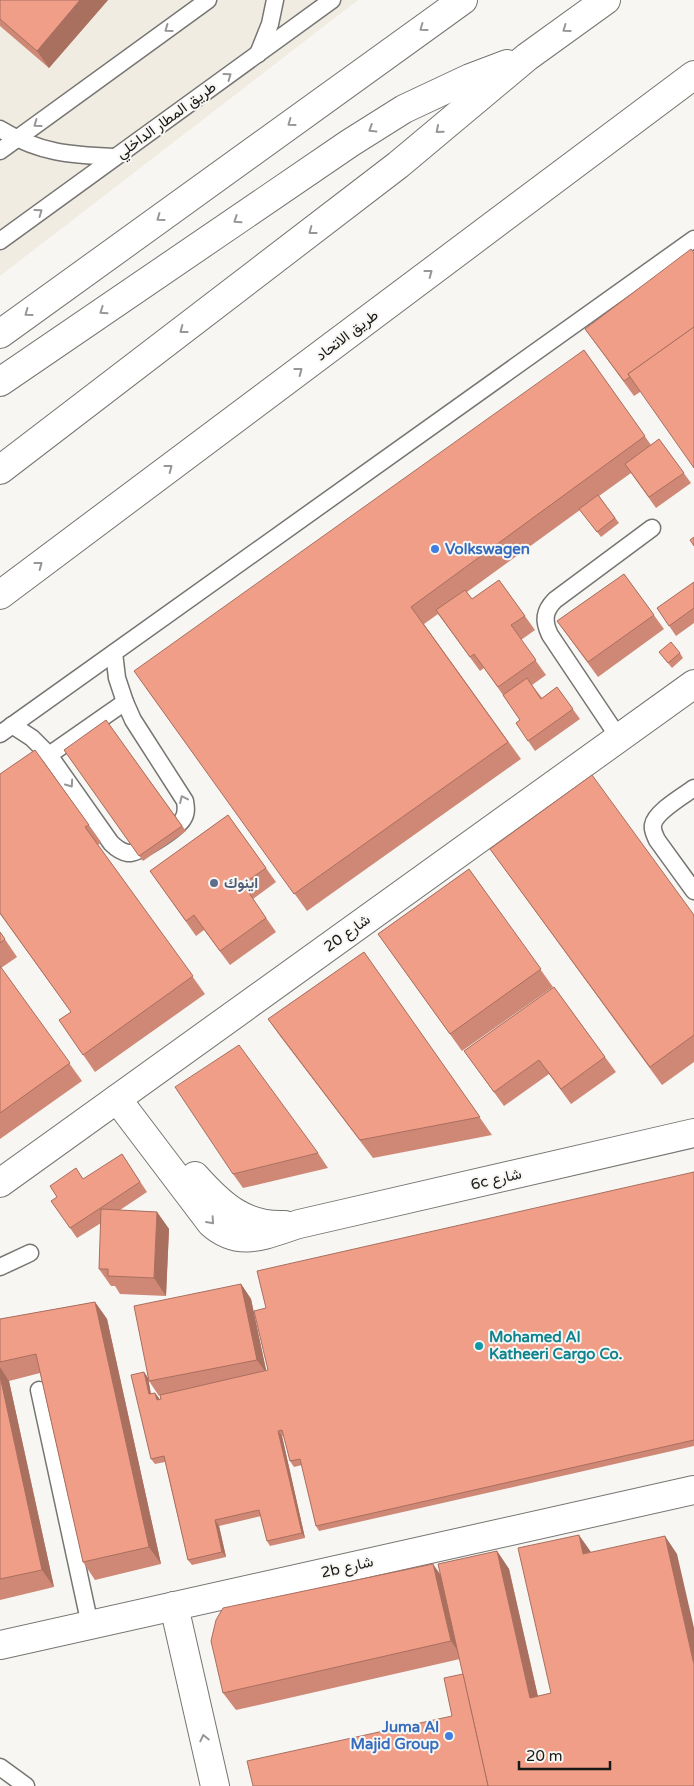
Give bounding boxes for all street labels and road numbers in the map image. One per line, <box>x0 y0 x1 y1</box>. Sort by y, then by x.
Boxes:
street label: طريق المطار الداخلي <box>113 78 222 165</box>
street label: طريق الاتحاد <box>312 306 383 365</box>
street label: شارع 20 <box>320 910 375 957</box>
street label: 6c شارع <box>469 1164 524 1196</box>
street label: 2b شارع <box>319 1552 375 1584</box>

